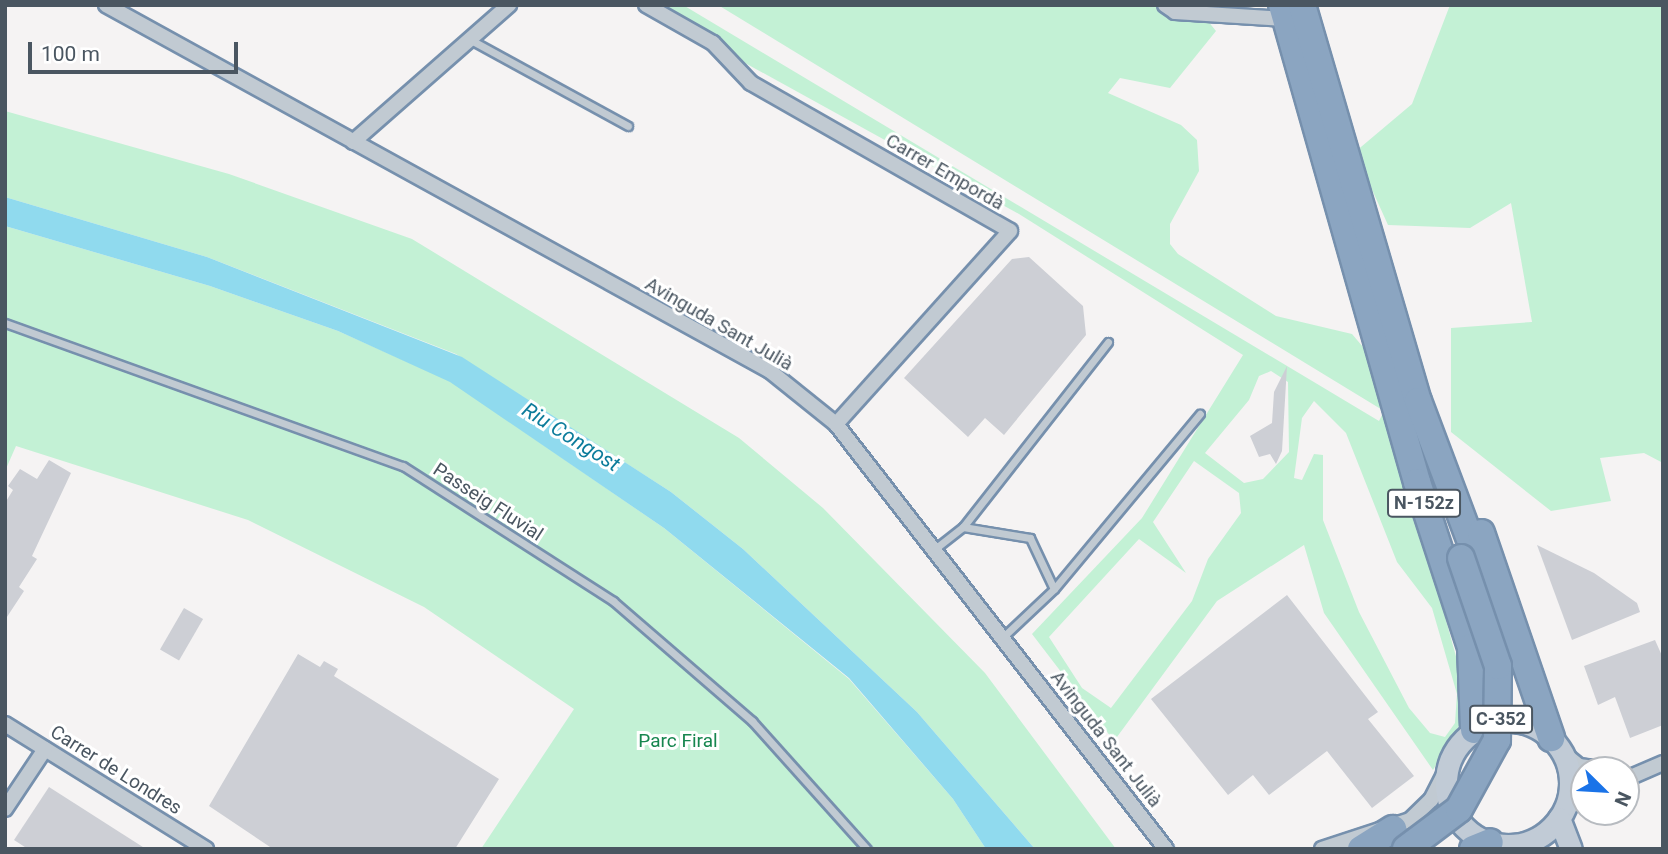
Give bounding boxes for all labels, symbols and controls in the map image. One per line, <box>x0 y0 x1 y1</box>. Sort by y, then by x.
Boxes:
scale bar <box>32 28 242 72</box>
text: 100 m <box>41 42 100 66</box>
street label: Carrer Empordà <box>882 129 1008 215</box>
street label: Avinguda Sant Julià <box>641 272 797 376</box>
water label: Riu Congost <box>518 397 624 477</box>
street label: Passeig Fluvial <box>429 458 547 546</box>
road number: N-152z <box>1386 489 1462 518</box>
street label: Avinguda Sant Julià <box>1046 666 1166 812</box>
road number: C-352 <box>1468 704 1534 734</box>
street label: Carrer de Londres <box>46 720 186 820</box>
park label: Parc Firal <box>638 730 718 752</box>
north arrow <box>1570 756 1640 826</box>
text: N <box>1610 788 1636 810</box>

